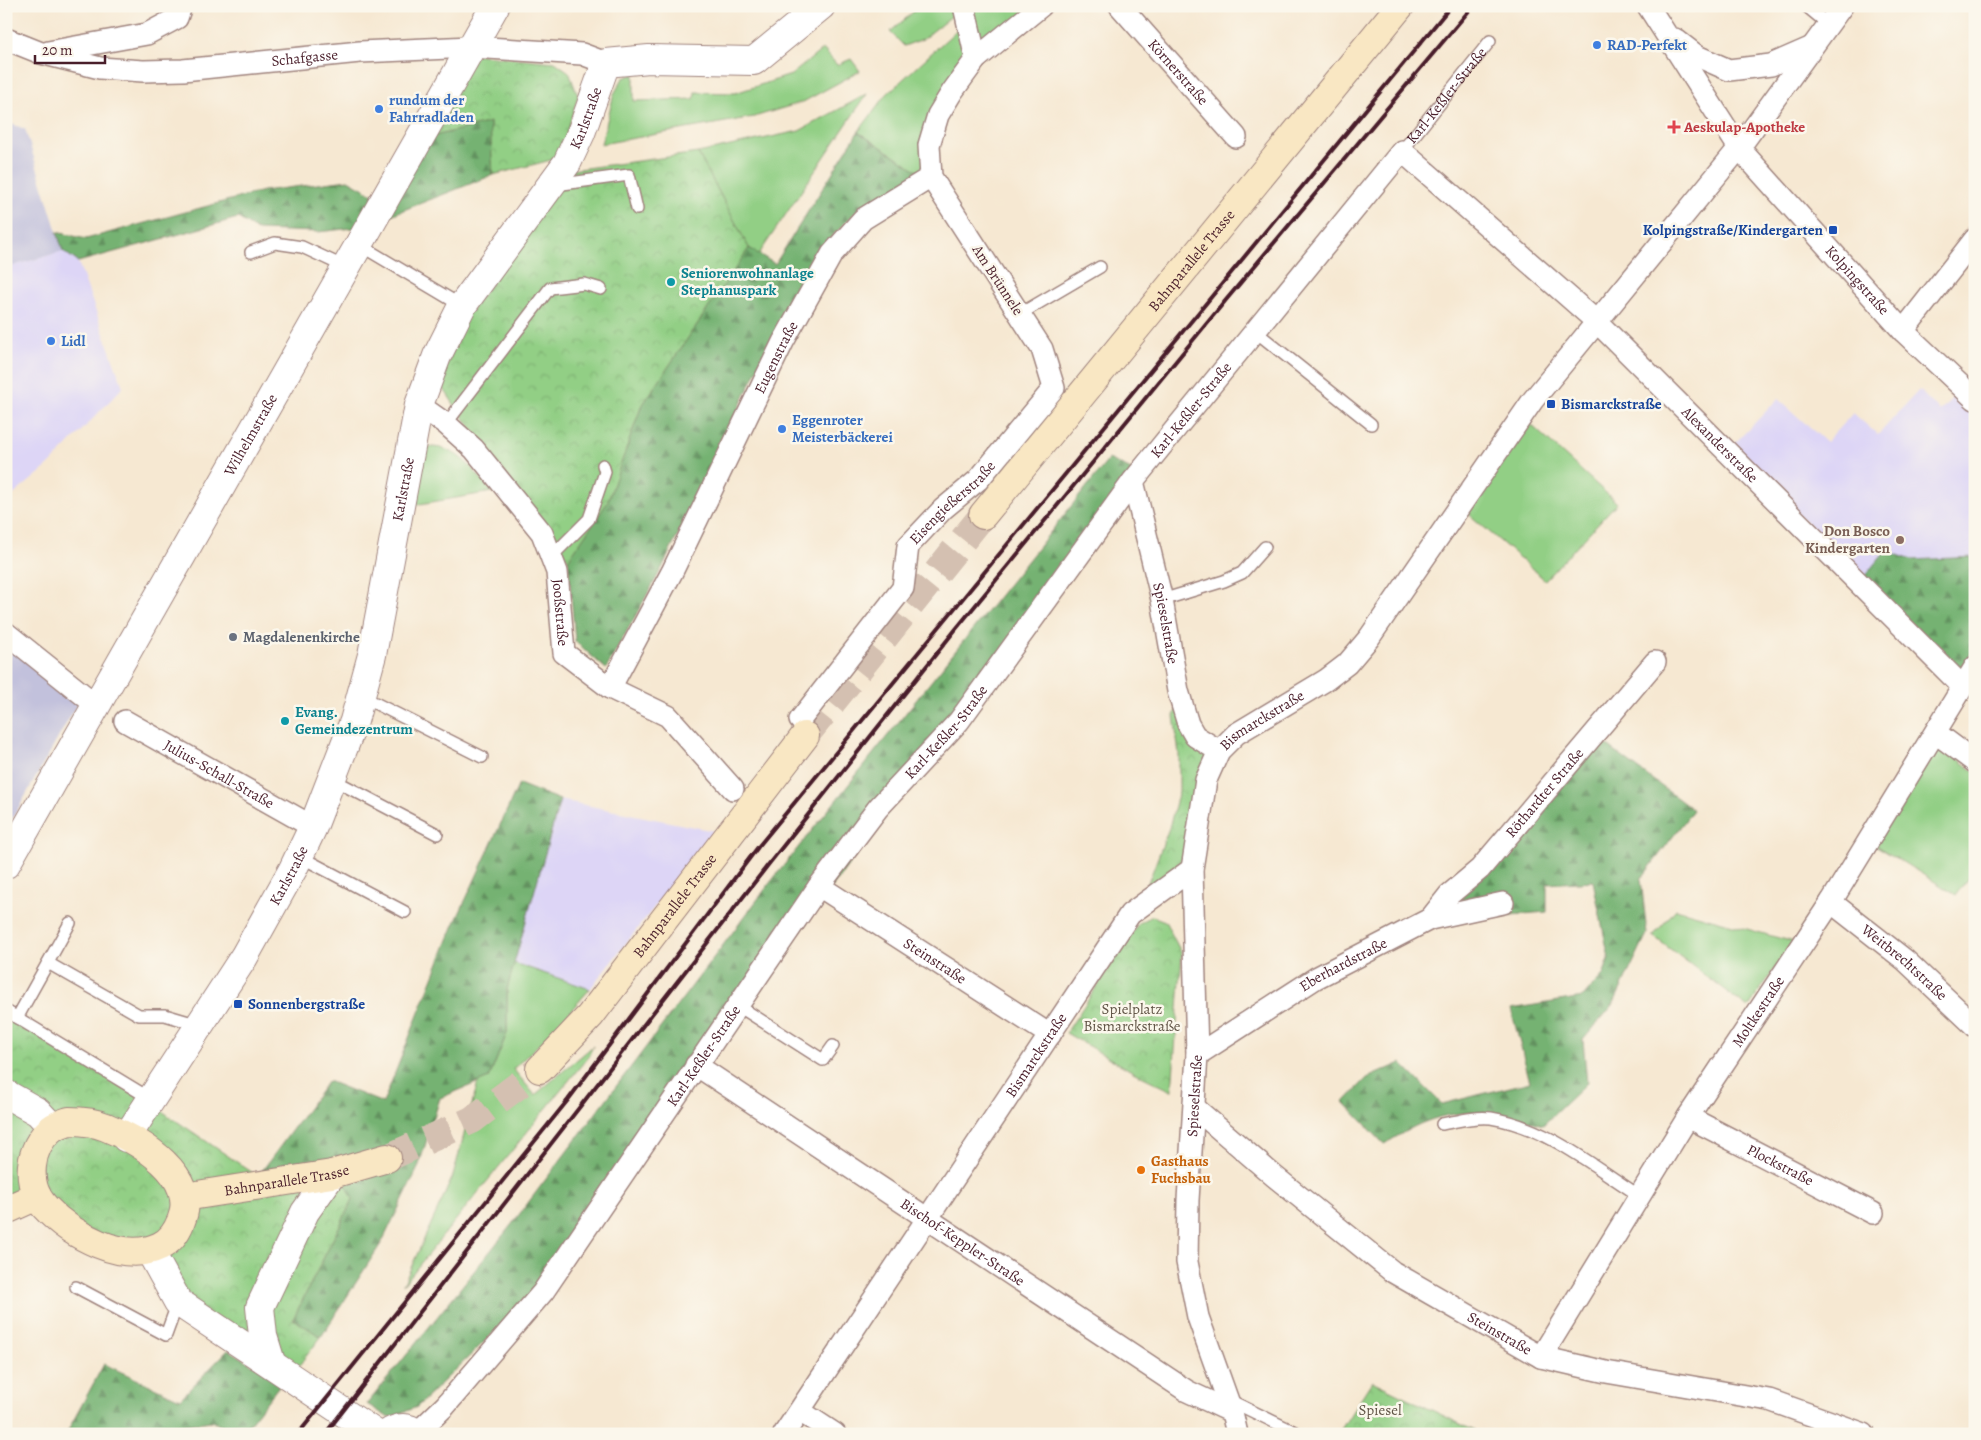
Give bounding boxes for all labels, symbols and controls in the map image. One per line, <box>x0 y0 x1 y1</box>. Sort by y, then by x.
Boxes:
scale bar <box>35 32 105 64</box>
street label: Körnerstraße <box>1144 35 1213 109</box>
place label: RAD-Perfekt <box>1607 35 1687 55</box>
marker: RAD-Perfekt <box>1591 39 1603 51</box>
text: 20 m <box>42 40 73 60</box>
street label: Karl-Keßler-Straße <box>1402 43 1491 148</box>
street label: Schafgasse <box>270 44 339 71</box>
street label: Karlstraße <box>565 84 607 152</box>
place label: rundum der Fahrradladen <box>389 90 474 127</box>
marker: rundum der Fahrradladen <box>373 103 385 115</box>
place label: Aeskulap-Apotheke <box>1683 117 1805 137</box>
marker: Aeskulap-Apotheke <box>1668 121 1680 133</box>
street label: Bahnparallele Trasse <box>1144 205 1239 316</box>
place label: Kolpingstraße/Kindergarten <box>1643 220 1824 240</box>
marker: Kolpingstraße/Kindergarten <box>1827 224 1839 236</box>
street label: Am Brünnele <box>967 240 1028 319</box>
street label: Kolpingstraße <box>1821 241 1894 319</box>
place label: Seniorenwohnanlage Stephanuspark <box>681 263 814 300</box>
marker: Seniorenwohnanlage Stephanuspark <box>665 276 677 288</box>
street label: Eugenstraße <box>750 317 803 397</box>
place label: Lidl <box>61 331 85 351</box>
marker: Lidl <box>45 335 57 347</box>
street label: Karl-Keßler-Straße <box>1146 358 1236 462</box>
street label: Wilhelmstraße <box>219 390 282 480</box>
place label: Bismarckstraße <box>1561 394 1662 414</box>
marker: Bismarckstraße <box>1545 398 1557 410</box>
street label: Alexanderstraße <box>1677 401 1763 487</box>
place label: Eggenroter Meisterbäckerei <box>792 410 893 447</box>
marker: Eggenroter Meisterbäckerei <box>776 423 788 435</box>
street label: Karlstraße <box>387 455 419 523</box>
street label: Eisengießerstraße <box>905 456 1000 549</box>
place label: Don Bosco Kindergarten <box>1805 521 1891 558</box>
marker: Don Bosco Kindergarten <box>1894 534 1906 546</box>
street label: Jooßstraße <box>548 578 573 647</box>
street label: Spieselstraße <box>1148 580 1183 666</box>
place label: Magdalenenkirche <box>243 627 360 647</box>
marker: Magdalenenkirche <box>227 631 239 643</box>
street label: Karl-Keßler-Straße <box>900 681 992 783</box>
street label: Bismarckstraße <box>1215 685 1308 755</box>
place label: Evang. Gemeindezentrum <box>295 702 413 739</box>
marker: Evang. Gemeindezentrum <box>279 715 291 727</box>
street label: Julius-Schall-Straße <box>160 735 278 813</box>
street label: Röthardter Straße <box>1501 743 1588 842</box>
street label: Karlstraße <box>265 842 313 909</box>
street label: Bahnparallele Trasse <box>628 849 721 962</box>
street label: Weitbrechtstraße <box>1857 919 1952 1005</box>
street label: Steinstraße <box>900 933 971 989</box>
street label: Eberhardstraße <box>1295 933 1391 996</box>
street label: Moltkestraße <box>1727 972 1789 1051</box>
place label: Sonnenbergstraße <box>248 994 365 1014</box>
marker: Sonnenbergstraße <box>232 998 244 1010</box>
park label: Spielplatz Bismarckstraße <box>1083 999 1181 1036</box>
street label: Karl-Keßler-Straße <box>662 1001 745 1110</box>
street label: Bismarckstraße <box>1001 1009 1071 1101</box>
street label: Spieselstraße <box>1182 1054 1207 1138</box>
street label: Plockstraße <box>1744 1139 1817 1191</box>
place label: Gasthaus Fuchsbau <box>1151 1151 1212 1188</box>
street label: Bahnparallele Trasse <box>223 1159 352 1201</box>
marker: Gasthaus Fuchsbau <box>1135 1164 1147 1176</box>
street label: Bischof-Keppler-Straße <box>896 1193 1029 1291</box>
street label: Steinstraße <box>1464 1307 1536 1360</box>
park label: Spiesel <box>1358 1400 1402 1420</box>

